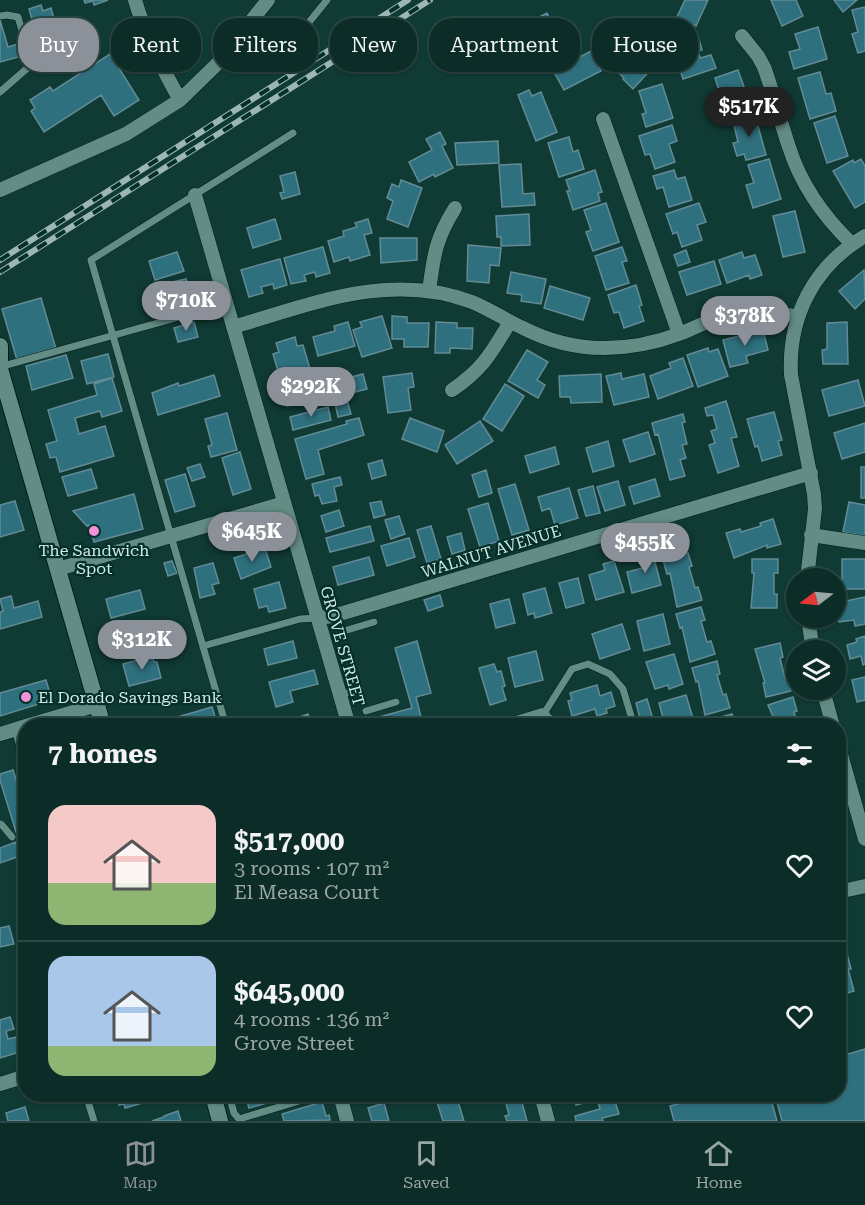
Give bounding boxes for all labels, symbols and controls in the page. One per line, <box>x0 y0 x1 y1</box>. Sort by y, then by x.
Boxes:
chip: Buy <box>18 18 99 72</box>
chip: Rent <box>111 18 201 72</box>
chip: Filters <box>213 18 318 72</box>
chip: New <box>330 18 417 72</box>
chip: Apartment <box>429 18 580 72</box>
chip: House <box>592 18 698 72</box>
pin: $517K <box>707 87 791 138</box>
text: $517K <box>719 94 779 118</box>
pin: $710K <box>144 281 228 332</box>
text: $710K <box>156 288 216 312</box>
pin: $378K <box>703 296 787 347</box>
text: $378K <box>715 303 775 327</box>
pin: $292K <box>269 367 353 418</box>
text: $292K <box>281 374 341 398</box>
pin: $645K <box>210 512 294 563</box>
text: $645K <box>222 519 282 543</box>
street label: WALNUT AVENUE <box>419 521 563 582</box>
pin: $455K <box>603 523 687 574</box>
marker: The Sandwich Spot <box>87 524 101 538</box>
text: $455K <box>615 530 675 554</box>
place label: The Sandwich Spot <box>39 541 149 578</box>
north arrow <box>786 568 846 628</box>
map controls <box>786 568 846 700</box>
street label: GROVE STREET <box>316 584 369 709</box>
pin: $312K <box>100 620 184 671</box>
text: $312K <box>112 627 172 651</box>
button: layers <box>786 640 846 700</box>
place label: El Dorado Savings Bank <box>38 688 222 707</box>
marker: El Dorado Savings Bank <box>19 690 33 704</box>
icon: filters <box>783 738 816 771</box>
text: 7 homes <box>48 739 157 769</box>
text: $517,000 <box>234 826 344 856</box>
icon: home <box>96 829 168 901</box>
icon: heart <box>783 849 816 882</box>
text: 3 rooms · 107 m² <box>234 856 389 880</box>
text: El Measa Court <box>234 880 379 904</box>
text: $645,000 <box>234 977 344 1007</box>
icon: home <box>96 980 168 1052</box>
icon: heart <box>783 1000 816 1033</box>
text: 4 rooms · 136 m² <box>234 1007 389 1031</box>
text: Grove Street <box>234 1031 354 1055</box>
tab: Map <box>123 1137 157 1192</box>
tab: Saved <box>403 1137 450 1192</box>
tab: Home <box>696 1137 742 1192</box>

